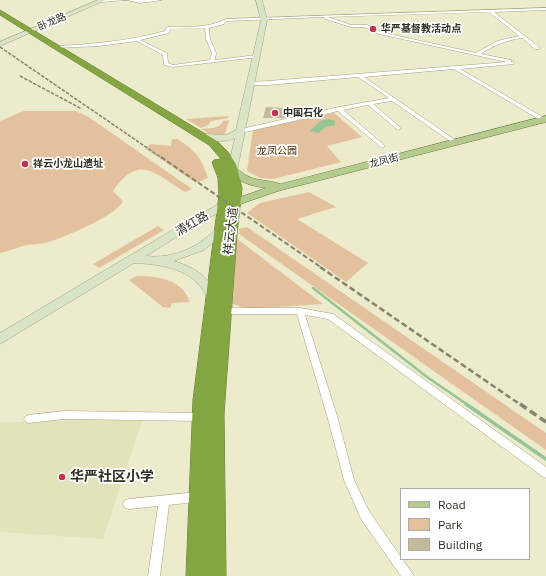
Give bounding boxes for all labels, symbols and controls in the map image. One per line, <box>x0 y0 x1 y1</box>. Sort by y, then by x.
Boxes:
street label: 卧龙路 <box>36 11 68 33</box>
place label: 华严基督教活动点 <box>381 23 461 35</box>
marker: 华严基督教活动点 <box>368 24 378 34</box>
place label: 中国石化 <box>283 107 323 119</box>
marker: 中国石化 <box>270 108 280 118</box>
park label: 龙凤公园 <box>257 145 297 157</box>
street label: 龙凤街 <box>368 152 400 170</box>
place label: 祥云小龙山遗址 <box>33 158 103 170</box>
marker: 祥云小龙山遗址 <box>20 159 30 169</box>
street label: 祥云大道 <box>221 206 241 256</box>
street label: 清红路 <box>173 209 211 239</box>
place label: 华严社区小学 <box>70 469 154 485</box>
marker: 华严社区小学 <box>57 472 67 482</box>
legend <box>400 488 530 560</box>
text: Road <box>438 497 466 512</box>
text: Park <box>438 517 462 532</box>
text: Building <box>438 537 482 552</box>

